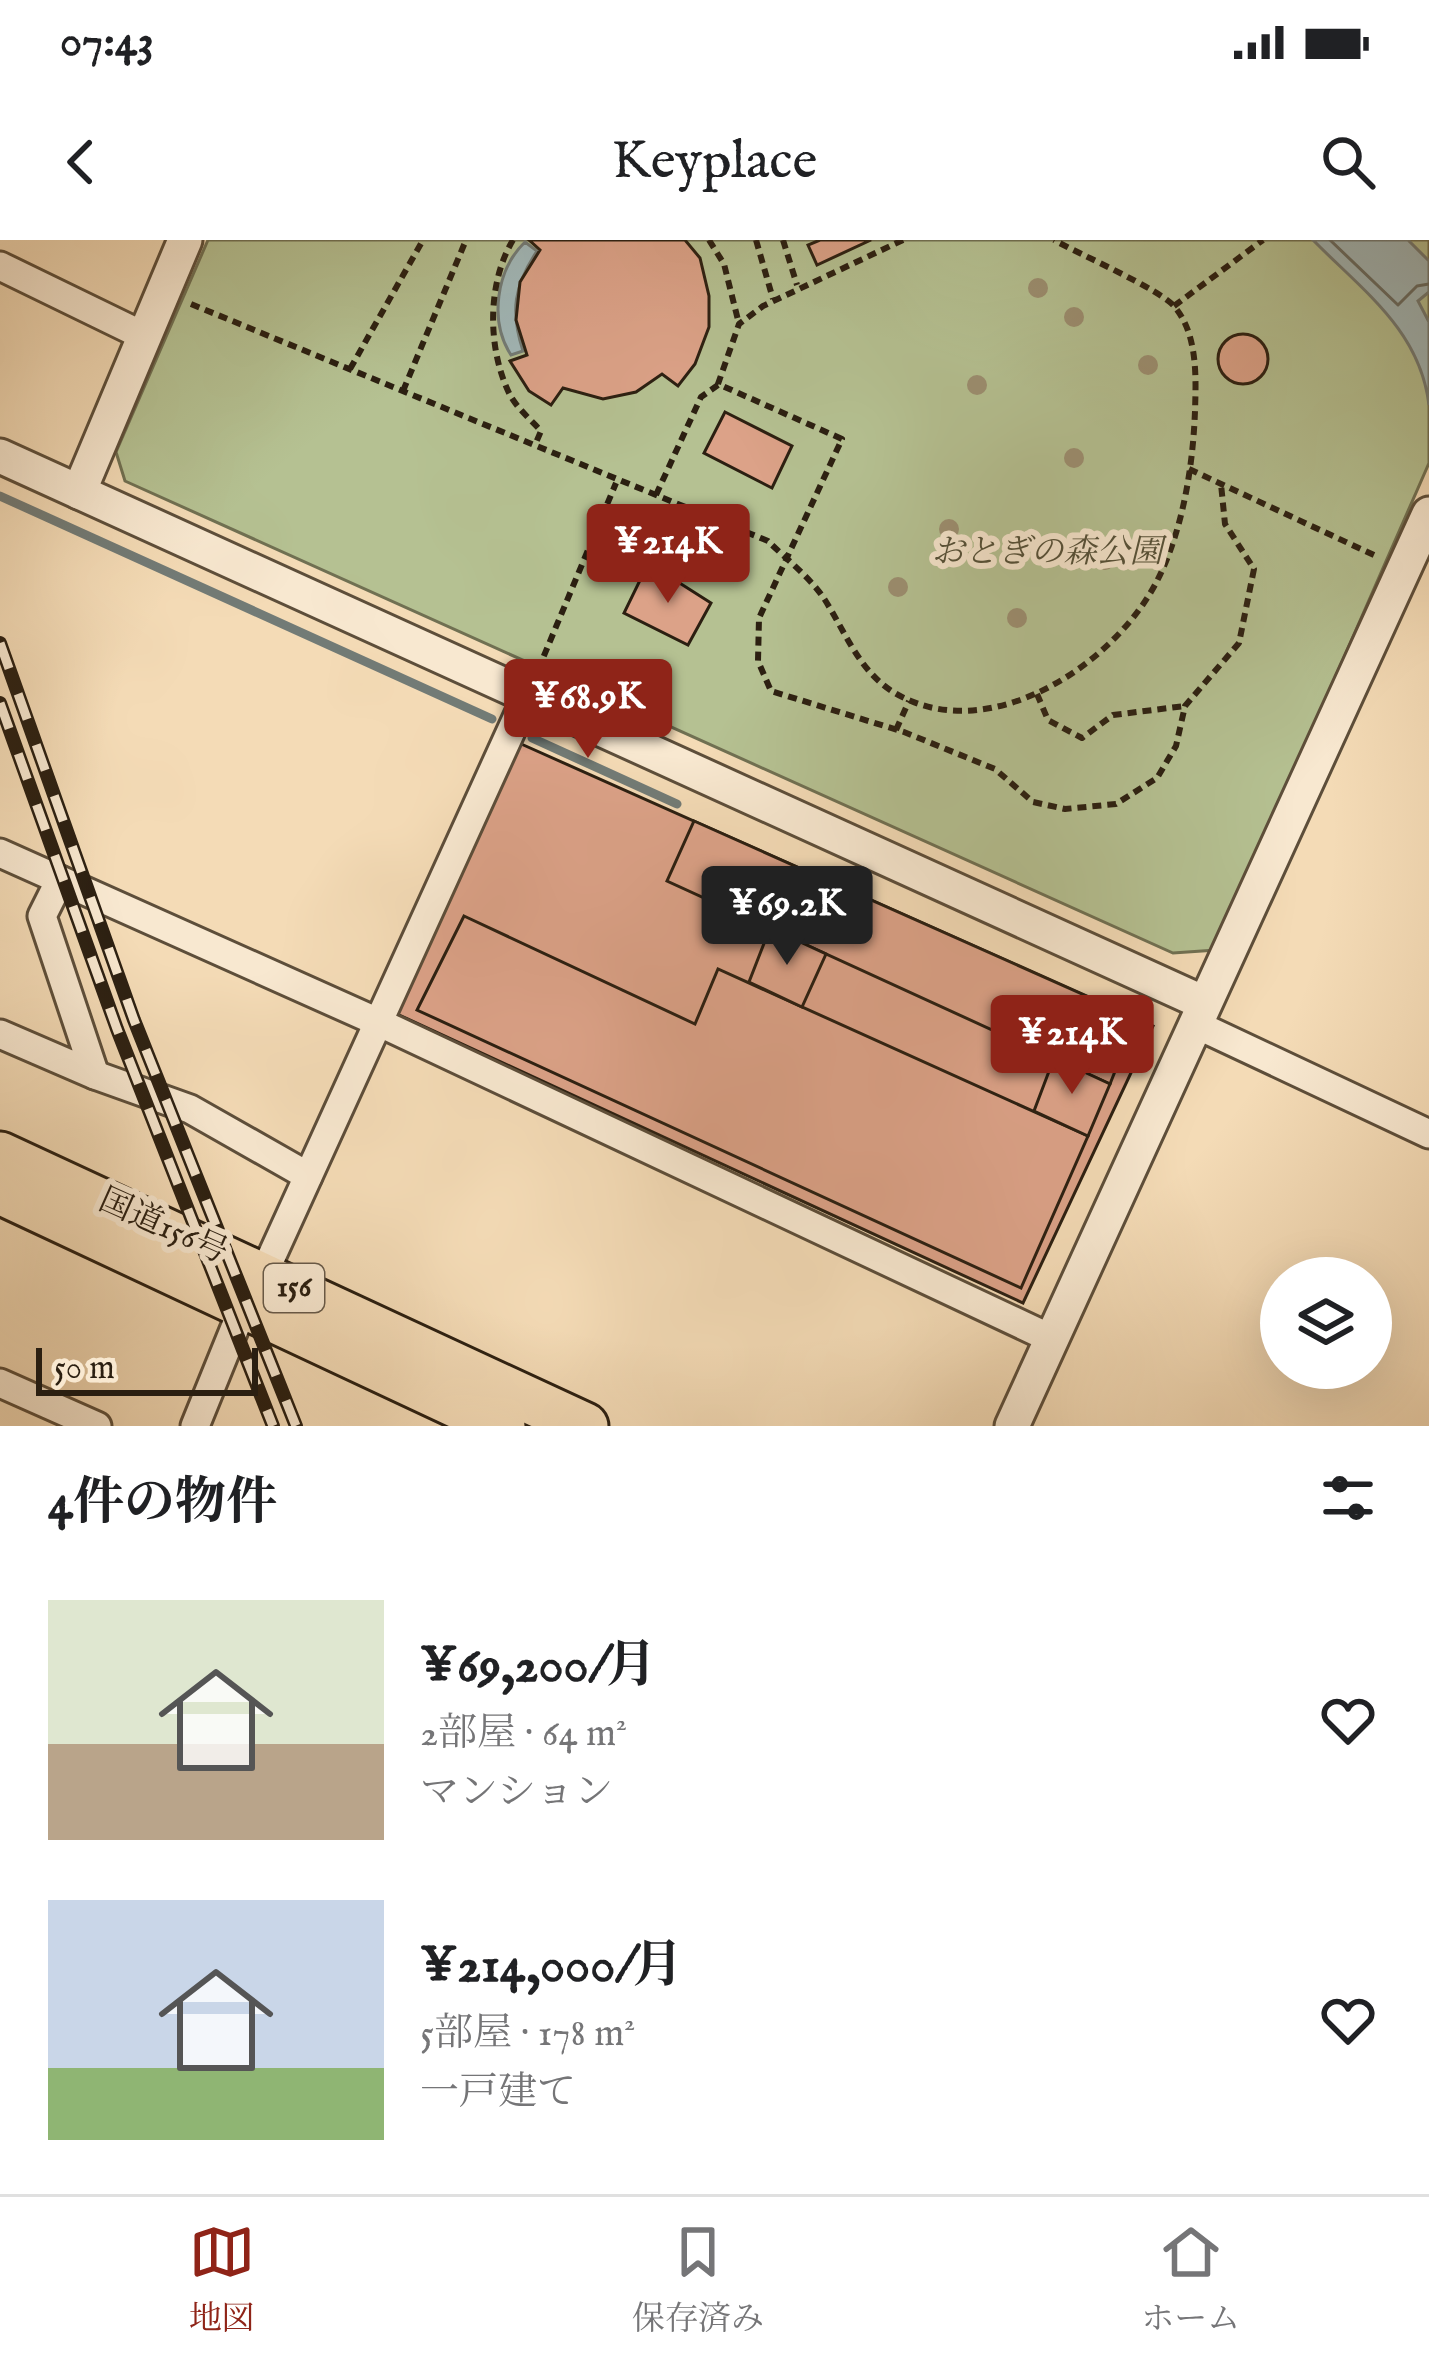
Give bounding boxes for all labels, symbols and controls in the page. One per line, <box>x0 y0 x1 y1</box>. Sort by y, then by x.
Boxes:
text: 07:43 <box>60 14 154 71</box>
text: Keyplace <box>612 128 817 197</box>
icon: back <box>48 129 114 195</box>
icon: search <box>1315 129 1381 195</box>
pin: ¥214K <box>584 504 752 606</box>
text: ¥214K <box>614 518 722 567</box>
park label: おとぎの森公園 <box>932 532 1168 574</box>
pin: ¥68.9K <box>490 659 686 761</box>
text: ¥68.9K <box>531 673 645 722</box>
pin: ¥69.2K <box>689 866 885 968</box>
text: ¥69.2K <box>729 880 845 929</box>
pin: ¥214K <box>988 995 1156 1097</box>
text: ¥214K <box>1018 1009 1126 1058</box>
street label: 国道156号 <box>92 1180 234 1274</box>
map controls <box>1260 1257 1392 1389</box>
button: layers <box>1260 1257 1392 1389</box>
road number: 156 <box>264 1264 324 1312</box>
scale bar <box>36 1342 258 1395</box>
text: 50 m <box>54 1348 115 1390</box>
icon: filters <box>1315 1465 1381 1531</box>
text: 4件の物件 <box>48 1472 277 1537</box>
text: ¥69,200/月 <box>420 1635 657 1700</box>
icon: home <box>144 1648 288 1792</box>
icon: heart <box>1315 1687 1381 1753</box>
text: 2部屋 · 64 m² <box>420 1710 627 1759</box>
text: マンション <box>420 1769 613 1818</box>
text: ¥214,000/月 <box>420 1935 684 2000</box>
icon: home <box>144 1948 288 2092</box>
icon: heart <box>1315 1987 1381 2053</box>
text: 5部屋 · 178 m² <box>420 2010 635 2059</box>
text: 一戸建て <box>420 2069 576 2118</box>
tab: 地図 <box>189 2219 255 2341</box>
tab: 保存済み <box>632 2219 764 2341</box>
tab: ホーム <box>1141 2219 1240 2341</box>

